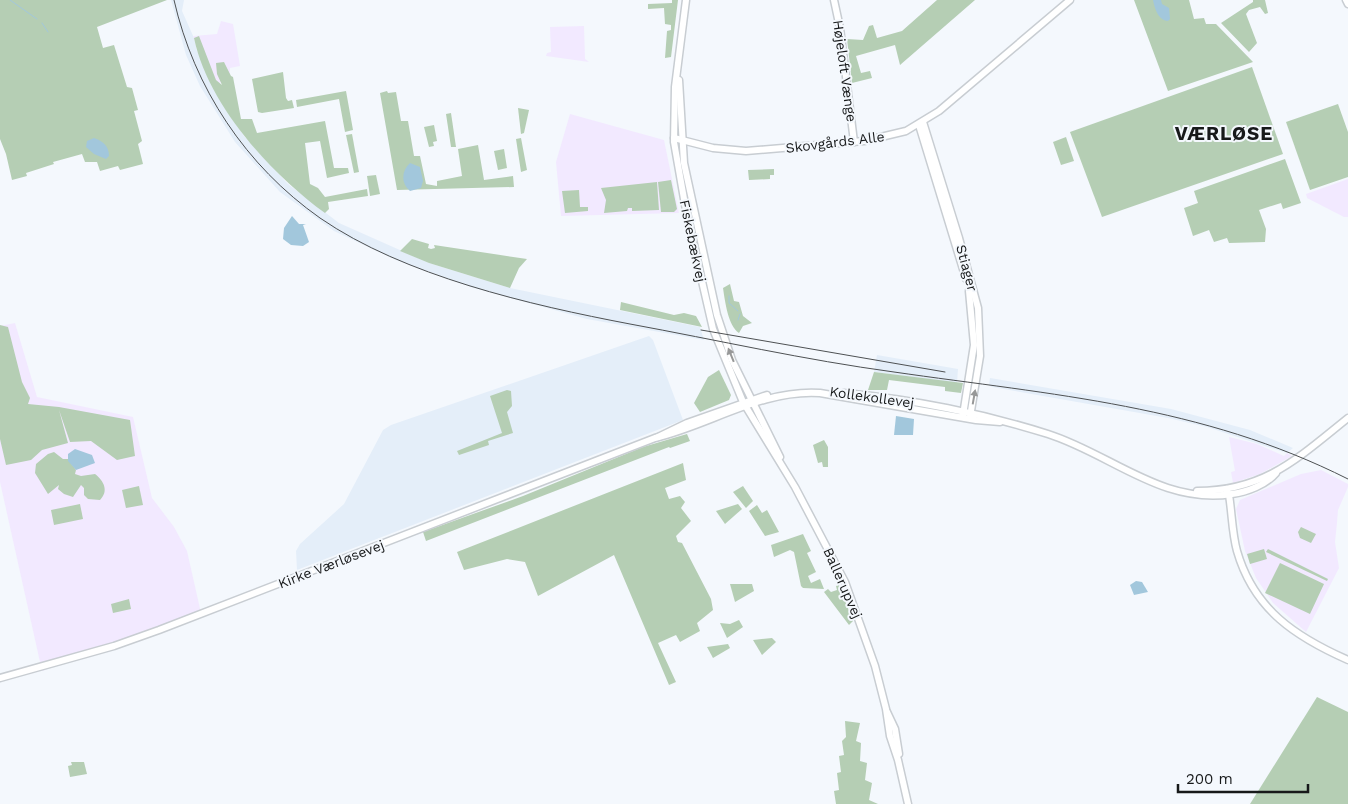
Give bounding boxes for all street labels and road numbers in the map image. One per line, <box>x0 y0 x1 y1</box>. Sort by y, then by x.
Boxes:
street label: Højeloft Vænge <box>830 19 860 123</box>
street label: Skovgårds Alle <box>785 128 885 156</box>
street label: Fiskebækvej <box>676 198 710 284</box>
street label: Stiager <box>953 243 981 293</box>
street label: Kollekollevej <box>829 383 915 411</box>
street label: Kirke Værløsevej <box>276 536 386 592</box>
street label: Ballerupvej <box>820 545 866 621</box>

